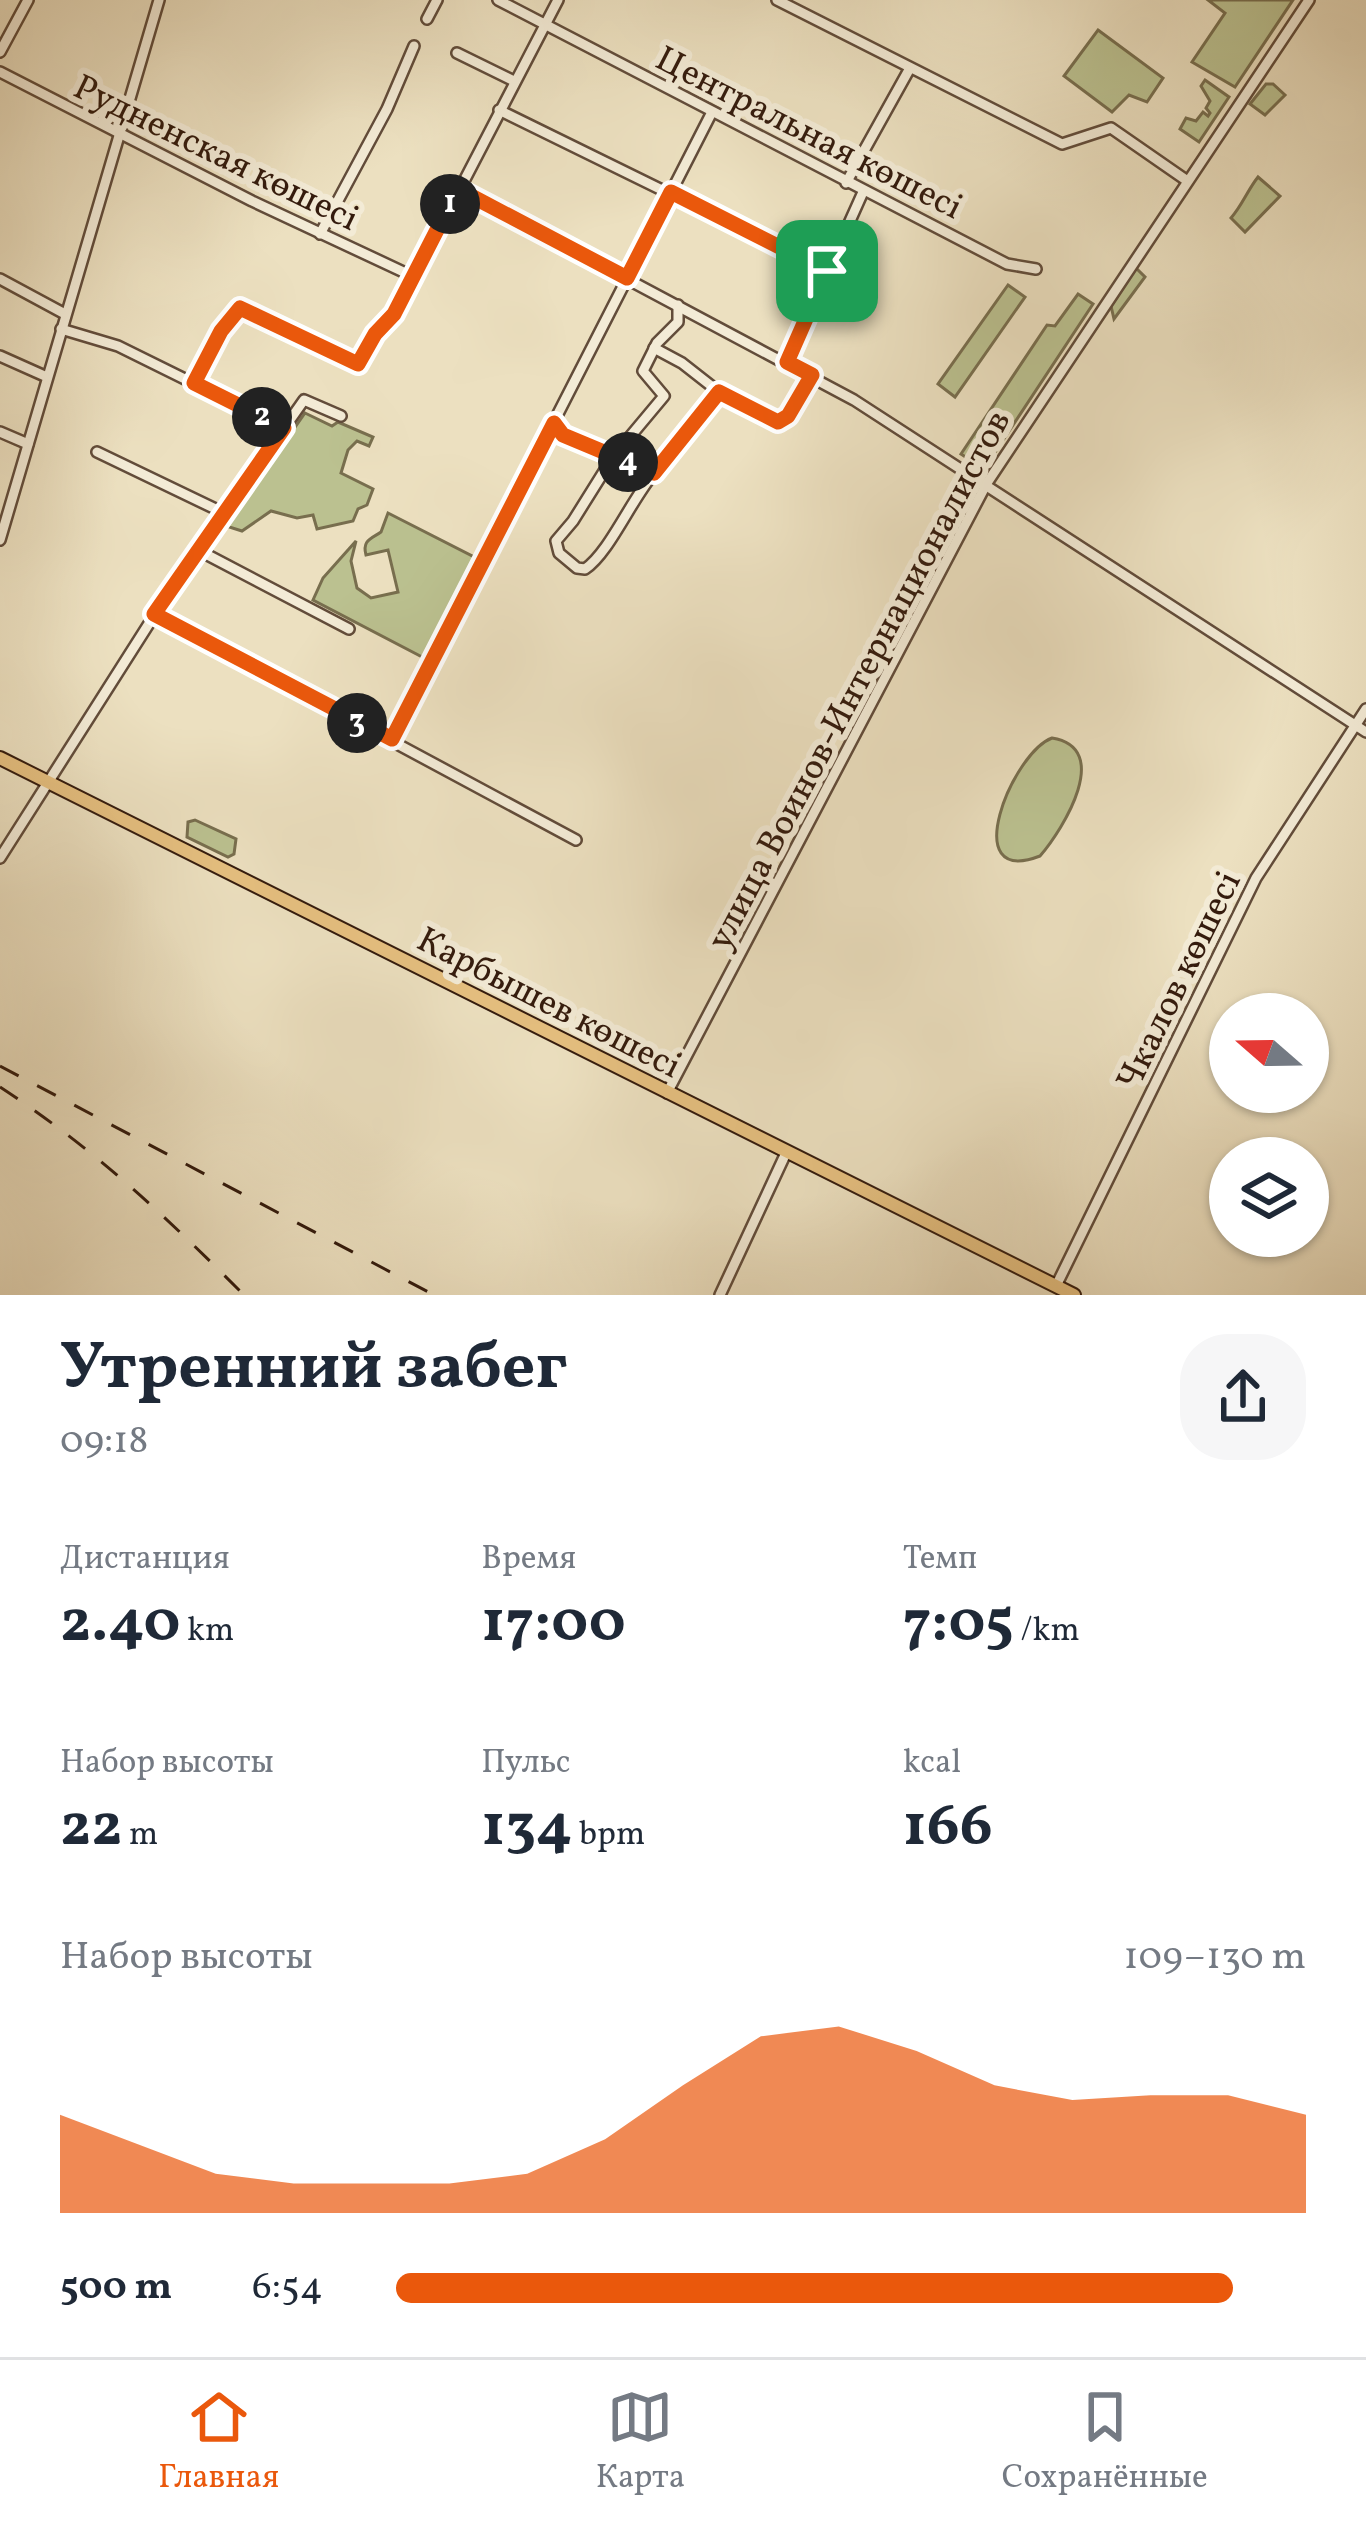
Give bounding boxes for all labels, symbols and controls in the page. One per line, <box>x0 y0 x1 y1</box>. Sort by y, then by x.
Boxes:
street label: Центральная көшесі <box>646 35 970 234</box>
street label: Рудненская көшесі <box>64 64 366 245</box>
pin: 1 <box>420 174 480 234</box>
text: 1 <box>443 181 457 227</box>
pin <box>776 220 878 322</box>
icon: arrive <box>794 238 860 304</box>
pin: 2 <box>232 387 292 447</box>
text: 2 <box>253 394 271 440</box>
street label: улица Воинов-Интернационалистов <box>696 402 1025 960</box>
pin: 4 <box>598 432 658 492</box>
text: 4 <box>618 439 638 485</box>
pin: 3 <box>327 693 387 753</box>
text: 3 <box>349 700 365 746</box>
street label: Чкалов көшесі <box>1106 864 1255 1100</box>
street label: Карбышев көшесі <box>407 916 689 1093</box>
north arrow <box>1209 993 1329 1113</box>
map controls <box>1209 993 1329 1257</box>
button: layers <box>1209 1137 1329 1257</box>
text: Утренний забег <box>60 1324 567 1416</box>
button: share <box>1180 1334 1306 1460</box>
text: 09:18 <box>60 1415 148 1469</box>
text: Дистанция <box>60 1537 230 1583</box>
text: Время <box>481 1537 576 1583</box>
text: Темп <box>903 1537 977 1583</box>
text: 2.40 <box>60 1583 180 1666</box>
text: 17:00 <box>481 1583 626 1666</box>
text: 7:05 <box>903 1583 1014 1666</box>
text: km <box>180 1609 234 1655</box>
text: /km <box>1014 1609 1080 1655</box>
text: Набор высоты <box>60 1741 274 1787</box>
text: Пульс <box>481 1741 570 1787</box>
text: kcal <box>903 1741 961 1787</box>
text: 22 <box>60 1787 122 1870</box>
text: 134 <box>481 1787 572 1870</box>
text: 166 <box>903 1787 993 1870</box>
text: m <box>122 1813 158 1859</box>
text: bpm <box>572 1813 645 1859</box>
text: Набор высоты <box>60 1931 313 1985</box>
text: 109–130 m <box>1123 1931 1306 1985</box>
text: 500 m <box>60 2261 172 2315</box>
text: 6:54 <box>252 2261 323 2315</box>
tab: Главная <box>158 2384 279 2502</box>
tab: Карта <box>596 2384 685 2502</box>
tab: Сохранённые <box>1002 2384 1208 2502</box>

